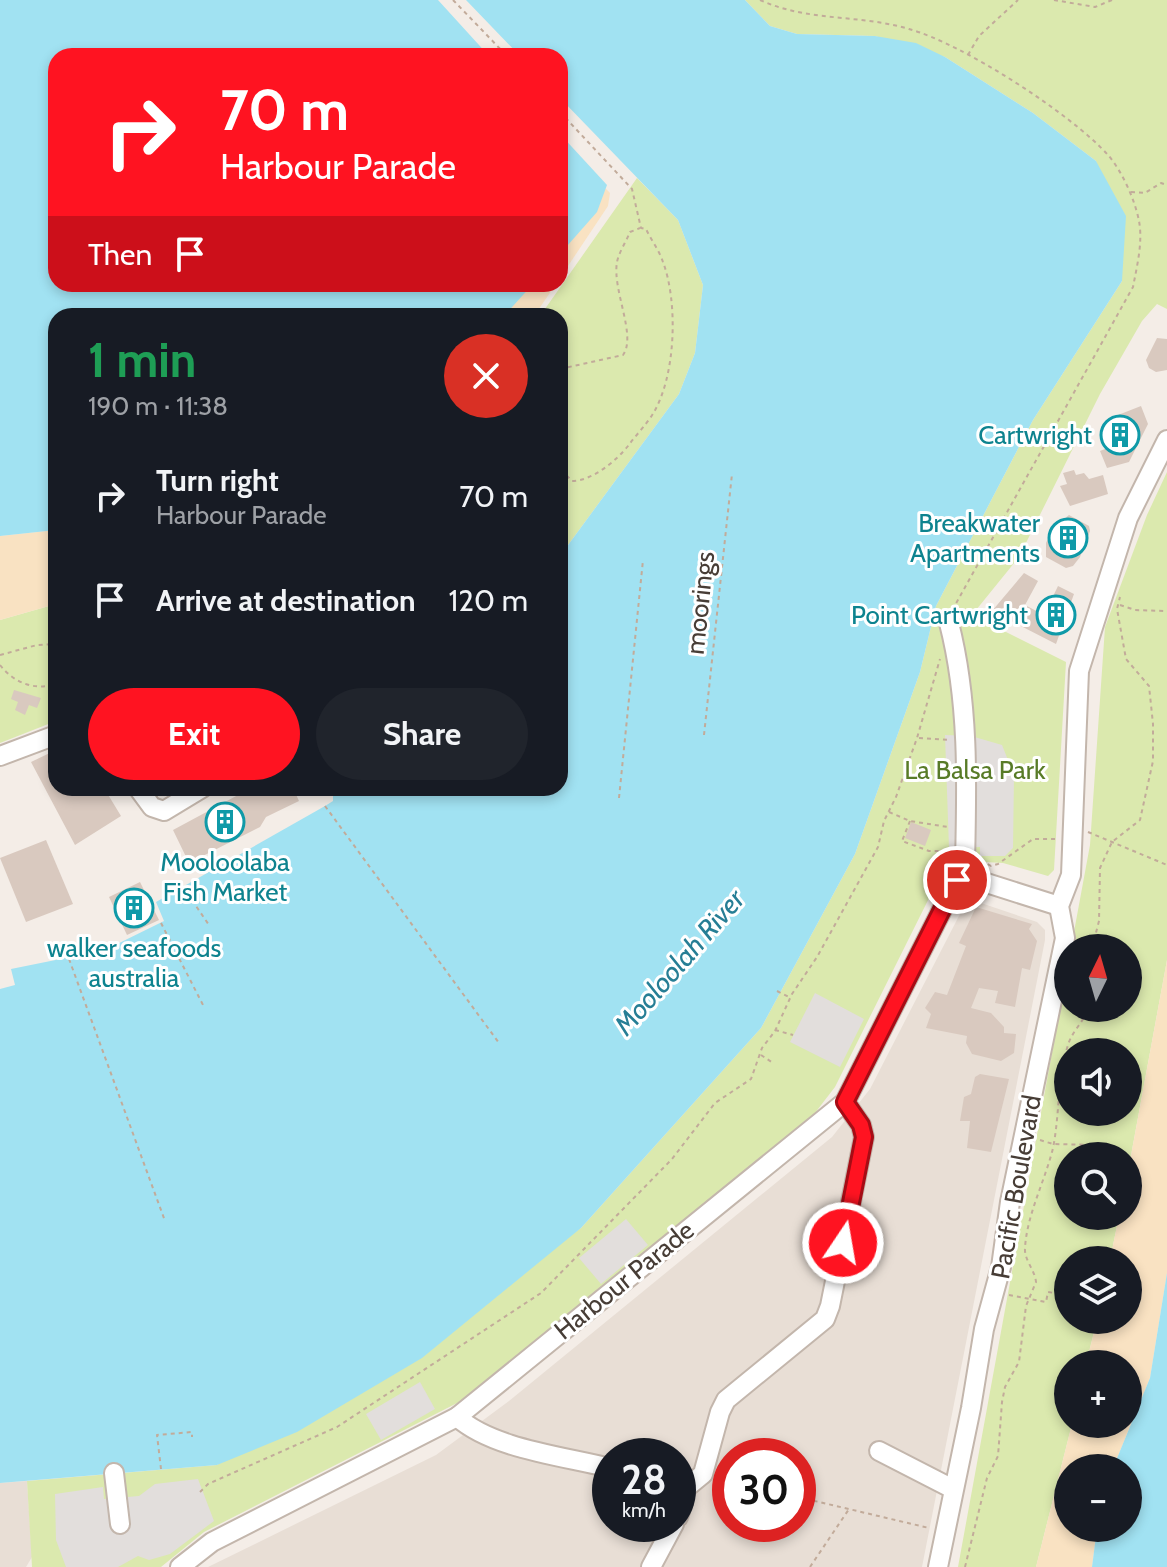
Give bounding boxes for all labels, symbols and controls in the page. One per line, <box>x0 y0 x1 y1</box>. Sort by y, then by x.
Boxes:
text: 70 m <box>220 76 349 144</box>
icon: right <box>88 80 192 184</box>
text: Harbour Parade <box>220 144 456 188</box>
icon: arrive <box>168 232 212 276</box>
text: Then <box>88 236 152 273</box>
text: 1 min <box>88 331 196 389</box>
button: close <box>444 334 528 418</box>
text: 190 m · 11:38 <box>88 390 228 422</box>
building icon: Cartwright <box>1099 414 1141 456</box>
place label: Cartwright <box>978 419 1092 451</box>
text: Turn right <box>156 462 279 499</box>
icon: right <box>88 474 132 518</box>
text: 70 m <box>459 478 528 515</box>
text: Harbour Parade <box>156 499 326 531</box>
place label: Breakwater Apartments <box>910 507 1041 569</box>
building icon: Breakwater Apartments <box>1047 517 1089 559</box>
street label: moorings <box>679 550 721 656</box>
icon: arrive <box>88 578 132 622</box>
text: Arrive at destination <box>156 582 416 619</box>
text: 120 m <box>448 582 528 619</box>
building icon: Point Cartwright <box>1035 594 1077 636</box>
place label: Point Cartwright <box>851 599 1028 631</box>
button: Exit <box>88 688 300 780</box>
button: Share <box>316 688 528 780</box>
park label: La Balsa Park <box>904 754 1046 786</box>
building icon: Mooloolaba Fish Market <box>204 801 246 843</box>
place label: Mooloolaba Fish Market <box>160 846 290 908</box>
pin <box>923 846 991 914</box>
icon: arrive <box>935 858 979 902</box>
water label: Mooloolah River <box>606 881 752 1042</box>
building icon: walker seafoods australia <box>113 887 155 929</box>
place label: walker seafoods australia <box>47 932 221 994</box>
north arrow <box>1054 934 1142 1022</box>
map controls <box>1054 934 1142 1542</box>
button: sound <box>1054 1038 1142 1126</box>
street label: Pacific Boulevard <box>984 1093 1048 1281</box>
button: search <box>1054 1142 1142 1230</box>
position arrow <box>801 1201 885 1285</box>
street label: Harbour Parade <box>548 1214 700 1346</box>
button: layers <box>1054 1246 1142 1334</box>
button: + <box>1054 1350 1142 1438</box>
speed limit sign: 30 <box>712 1438 816 1542</box>
button: − <box>1054 1454 1142 1542</box>
text: 28 <box>621 1455 667 1504</box>
text: km/h <box>622 1498 666 1522</box>

